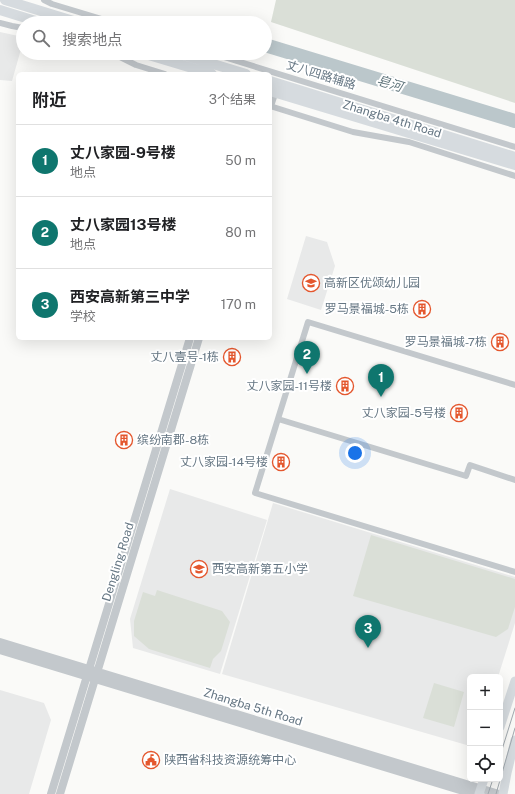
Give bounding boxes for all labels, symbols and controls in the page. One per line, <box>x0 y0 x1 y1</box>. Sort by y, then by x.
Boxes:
search box <box>16 16 272 60</box>
icon: search <box>30 27 52 49</box>
text: 搜索地点 <box>62 31 122 48</box>
street label: 丈八四路辅路 <box>285 58 357 92</box>
water label: 皂河 <box>375 73 407 95</box>
text: 附近 <box>32 90 66 110</box>
text: 3个结果 <box>209 92 256 107</box>
street label: Zhangba 4th Road <box>341 97 443 141</box>
text: 丈八家园-9号楼 <box>70 144 176 161</box>
text: 1 <box>42 153 48 168</box>
text: 50 m <box>225 153 256 168</box>
text: 地点 <box>70 165 96 180</box>
text: 丈八家园13号楼 <box>70 216 176 233</box>
text: 2 <box>41 225 49 240</box>
text: 80 m <box>225 225 256 240</box>
text: 地点 <box>70 237 96 252</box>
school or university icon: 高新区优颂幼儿园 <box>301 273 321 293</box>
place label: 高新区优颂幼儿园 <box>324 276 420 290</box>
text: 西安高新第三中学 <box>70 288 190 305</box>
text: 3 <box>41 297 49 312</box>
text: 170 m <box>221 297 256 312</box>
building icon: 罗马景福城-5栋 <box>412 299 432 319</box>
place label: 罗马景福城-5栋 <box>325 302 409 316</box>
text: 学校 <box>70 309 96 324</box>
building icon: 罗马景福城-7栋 <box>490 332 510 352</box>
place label: 罗马景福城-7栋 <box>405 335 487 349</box>
pin: 2 <box>294 341 320 374</box>
building icon: 丈八壹号-1栋 <box>222 347 242 367</box>
place label: 丈八壹号-1栋 <box>150 350 219 364</box>
pin: 1 <box>368 364 394 397</box>
building icon: 丈八家园-11号楼 <box>335 376 355 396</box>
place label: 丈八家园-11号楼 <box>247 379 332 393</box>
building icon: 丈八家园-5号楼 <box>449 403 469 423</box>
place label: 丈八家园-5号楼 <box>362 406 446 420</box>
building icon: 缤纷南郡-8栋 <box>114 430 134 450</box>
place label: 缤纷南郡-8栋 <box>137 433 209 447</box>
your location <box>345 443 365 463</box>
building icon: 丈八家园-14号楼 <box>271 452 291 472</box>
place label: 丈八家园-14号楼 <box>180 455 268 469</box>
street label: Dengling Road <box>99 521 137 603</box>
school or university icon: 西安高新第五小学 <box>189 559 209 579</box>
place label: 西安高新第五小学 <box>212 562 308 576</box>
pin: 3 <box>355 615 381 648</box>
map controls <box>467 674 503 782</box>
button: + <box>467 674 503 710</box>
street label: Zhangba 5th Road <box>202 685 304 729</box>
button: − <box>467 710 503 746</box>
button: locate <box>467 746 503 782</box>
public building icon: 陕西省科技资源统筹中心 <box>141 750 161 770</box>
place label: 陕西省科技资源统筹中心 <box>164 753 296 767</box>

